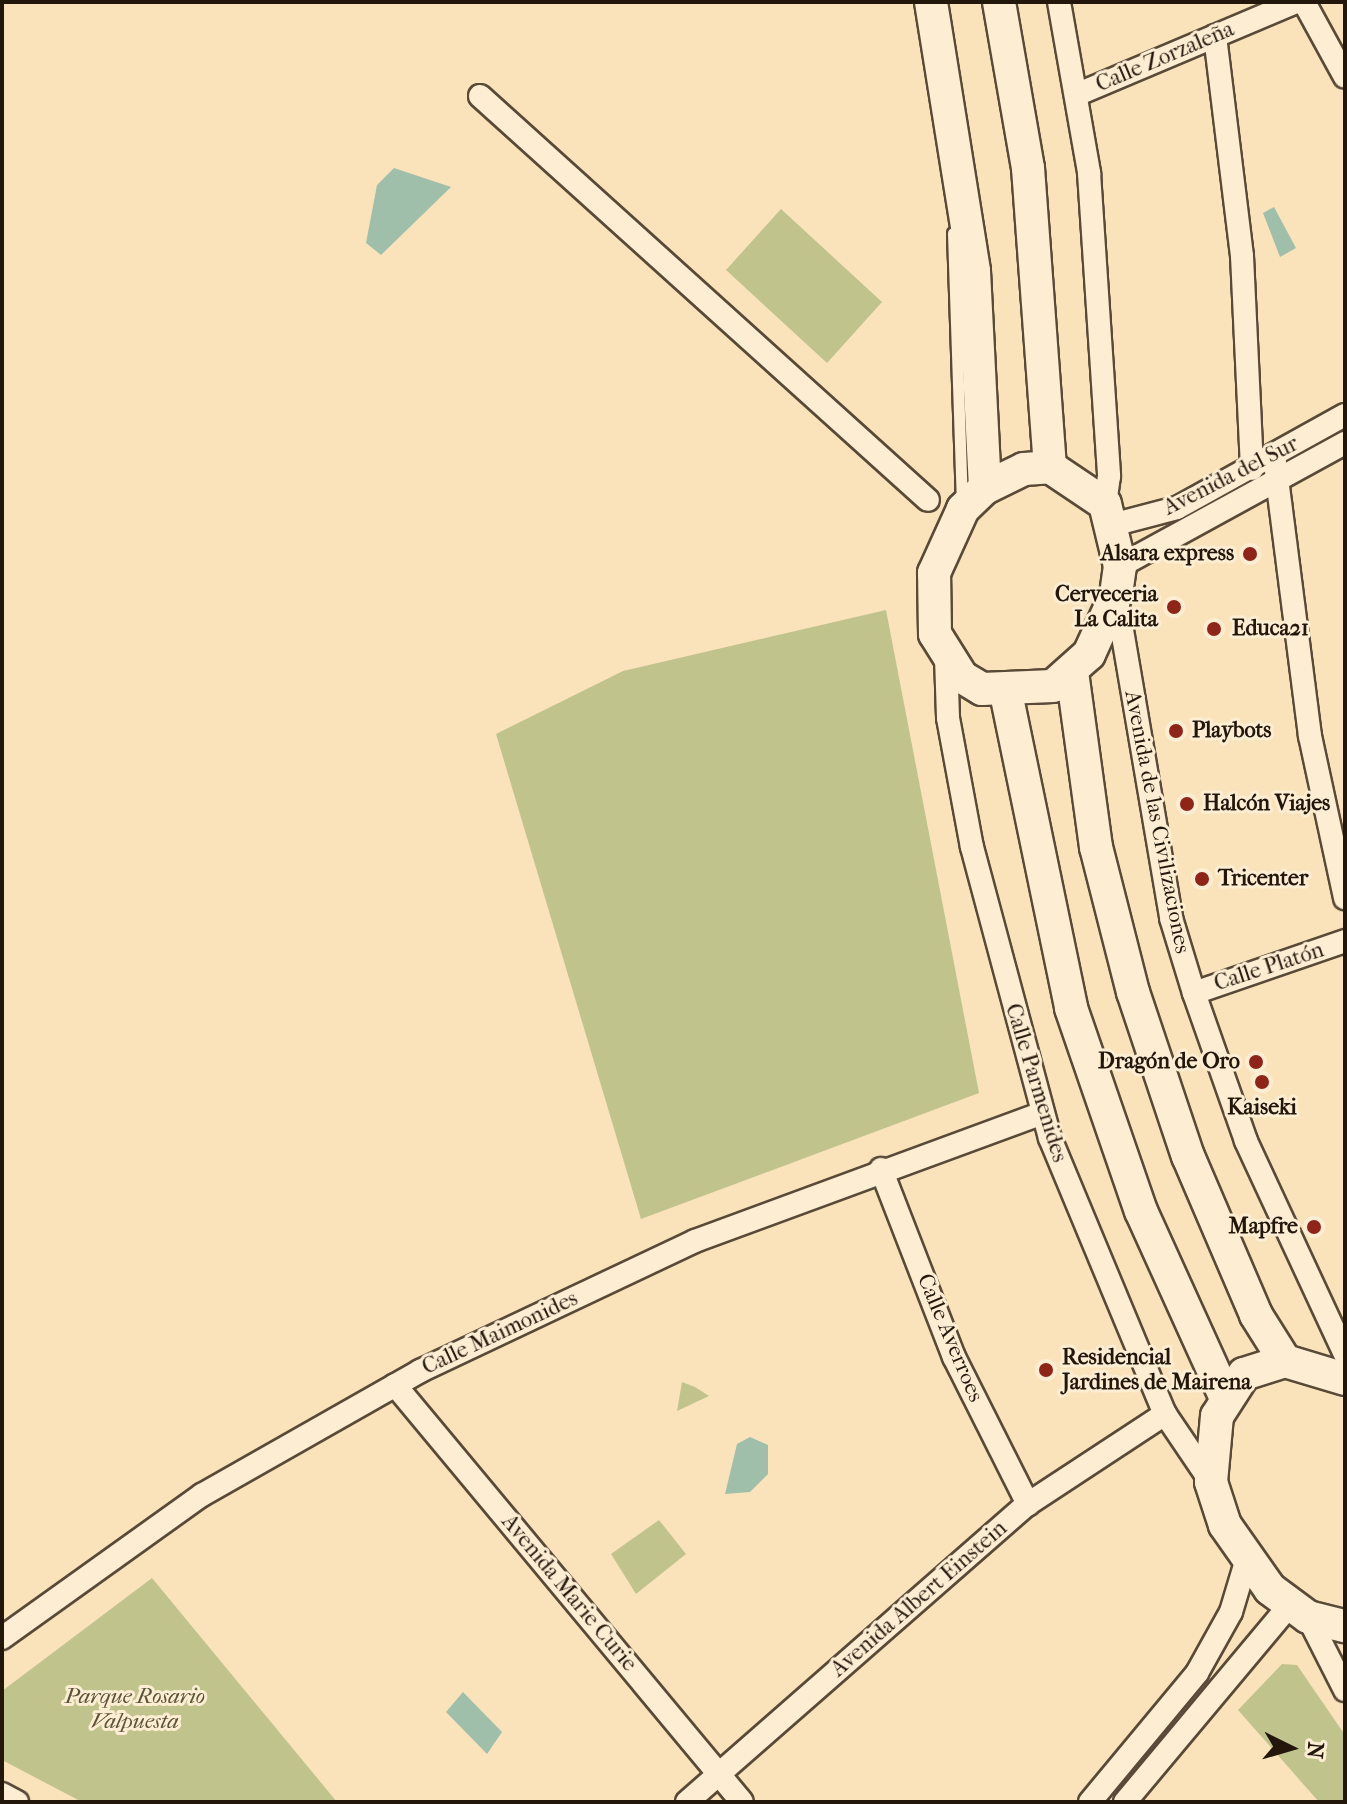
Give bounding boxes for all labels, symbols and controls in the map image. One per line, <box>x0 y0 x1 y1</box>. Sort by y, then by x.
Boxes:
street label: Calle Zorzaleña <box>1092 16 1238 98</box>
street label: Avenida del Sur <box>1159 431 1303 521</box>
place label: Alsara express <box>1101 541 1234 567</box>
marker: Alsara express <box>1241 545 1259 563</box>
place label: Cerveceria La Calita <box>1055 581 1158 632</box>
marker: Cerveceria La Calita <box>1165 598 1183 616</box>
place label: Educa21 <box>1232 616 1309 642</box>
marker: Educa21 <box>1203 618 1225 640</box>
street label: Avenida de las Civilizaciones <box>1119 688 1195 956</box>
place label: Playbots <box>1192 718 1271 744</box>
marker: Playbots <box>1167 722 1185 740</box>
place label: Halcón Viajes <box>1203 791 1330 817</box>
marker: Halcón Viajes <box>1178 795 1196 813</box>
place label: Tricenter <box>1218 866 1308 892</box>
marker: Tricenter <box>1193 870 1211 888</box>
street label: Calle Platón <box>1211 937 1327 997</box>
street label: Calle Parmenides <box>999 1001 1073 1165</box>
place label: Dragón de Oro <box>1098 1049 1240 1075</box>
marker: Dragón de Oro <box>1247 1053 1265 1071</box>
marker: Kaiseki <box>1253 1073 1271 1091</box>
place label: Kaiseki <box>1227 1095 1297 1121</box>
place label: Mapfre <box>1229 1214 1298 1240</box>
marker: Mapfre <box>1305 1218 1323 1236</box>
street label: Calle Averroes <box>911 1270 989 1406</box>
street label: Calle Maimonides <box>418 1285 582 1381</box>
place label: Residencial Jardines de Mairena <box>1062 1344 1251 1396</box>
marker: Residencial Jardines de Mairena <box>1037 1361 1055 1379</box>
street label: Avenida Marie Curie <box>496 1509 642 1677</box>
street label: Avenida Albert Einstein <box>826 1515 1012 1683</box>
park label: Parque Rosario Valpuesta <box>65 1683 205 1734</box>
north arrow <box>1251 1708 1331 1788</box>
text: N <box>1301 1741 1329 1760</box>

